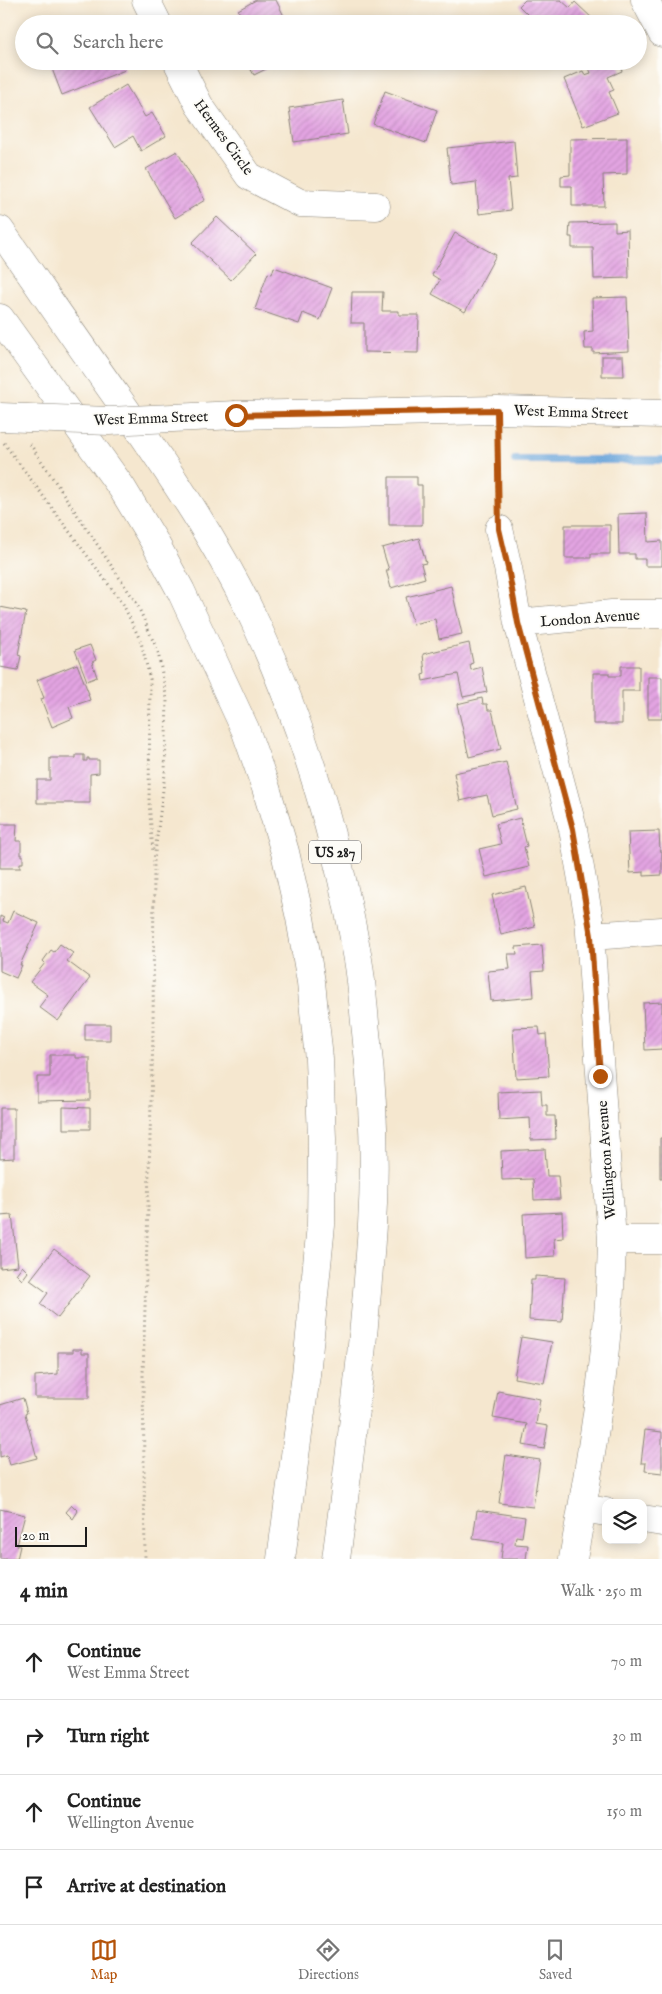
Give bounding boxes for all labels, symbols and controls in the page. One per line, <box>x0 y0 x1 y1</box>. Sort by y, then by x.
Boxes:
search box <box>15 15 647 70</box>
icon: search <box>33 29 61 57</box>
text: Search here <box>73 31 164 55</box>
street label: Hermes Circle <box>190 95 258 179</box>
street label: West Emma Street <box>513 401 629 424</box>
route start <box>225 404 248 427</box>
street label: West Emma Street <box>93 407 209 430</box>
street label: London Avenue <box>540 606 641 631</box>
road number: US 287 <box>309 840 361 864</box>
route end <box>589 1065 612 1088</box>
street label: Wellington Avenue <box>593 1100 620 1220</box>
map controls <box>602 1499 647 1544</box>
button: layers <box>602 1499 647 1544</box>
scale bar <box>15 1524 88 1547</box>
text: 20 m <box>22 1527 49 1545</box>
text: 4 min <box>20 1578 68 1605</box>
text: Walk · 250 m <box>560 1582 642 1602</box>
text: Continue <box>67 1640 141 1664</box>
icon: ahead <box>20 1648 48 1676</box>
text: 70 m <box>611 1652 642 1672</box>
text: West Emma Street <box>67 1664 189 1684</box>
icon: right <box>20 1723 48 1751</box>
text: Turn right <box>67 1725 149 1749</box>
text: 30 m <box>612 1727 642 1747</box>
text: Continue <box>67 1790 141 1814</box>
icon: ahead <box>20 1798 48 1826</box>
text: 150 m <box>607 1802 642 1822</box>
text: Wellington Avenue <box>67 1814 194 1834</box>
icon: arrive <box>20 1873 48 1901</box>
text: Arrive at destination <box>67 1875 226 1899</box>
tab: Map <box>90 1936 118 1984</box>
tab: Directions <box>298 1936 359 1984</box>
tab: Saved <box>539 1936 572 1984</box>

